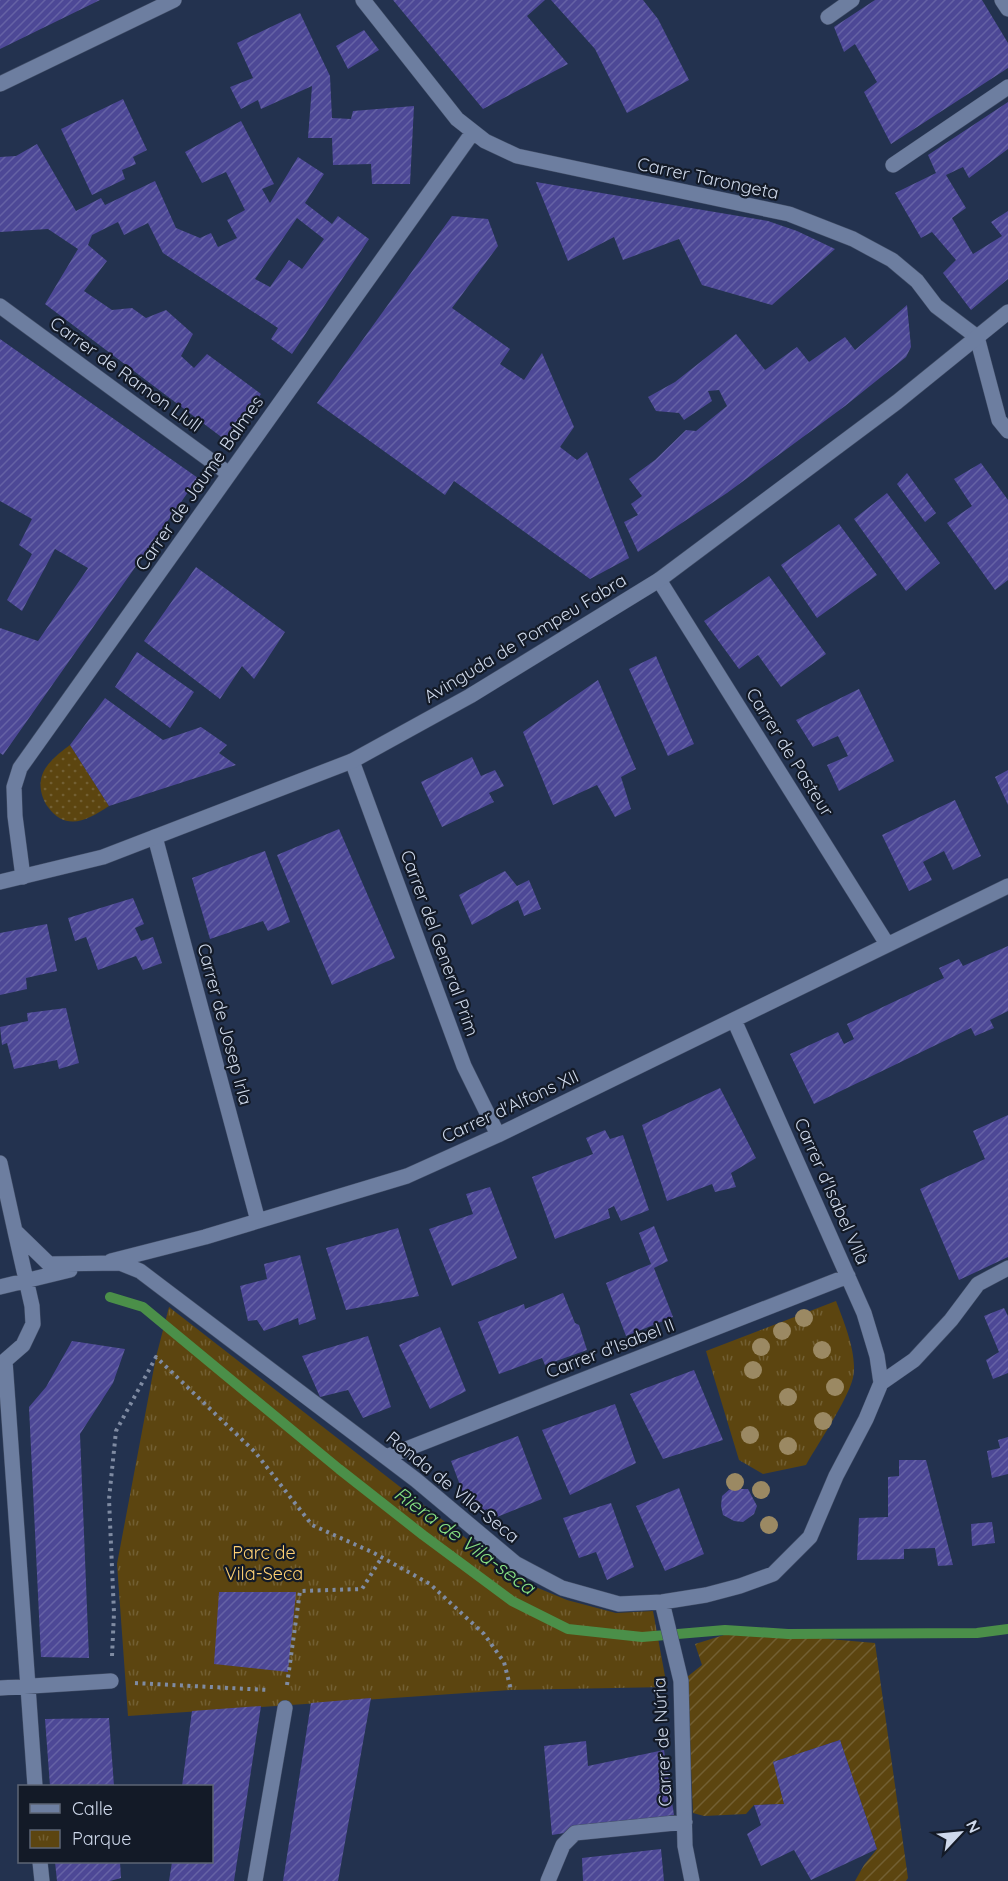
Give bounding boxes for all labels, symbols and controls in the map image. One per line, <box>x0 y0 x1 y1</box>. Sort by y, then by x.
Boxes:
street label: Carrer Tarongeta <box>635 152 781 204</box>
street label: Carrer de Ramon Llull <box>46 311 206 437</box>
street label: Carrer de Jaume Balmes <box>130 391 268 575</box>
street label: Avinguda de Pompeu Fabra <box>420 568 630 708</box>
street label: Carrer de Pasteur <box>741 683 839 821</box>
street label: Carrer del General Prim <box>396 847 484 1039</box>
street label: Carrer de Josep Irla <box>192 941 258 1107</box>
street label: Carrer d'Alfons XII <box>438 1064 582 1148</box>
street label: Carrer d'Isabel VIlà <box>789 1114 875 1268</box>
street label: Carrer d'Isabel II <box>543 1313 677 1383</box>
street label: Ronda de VIla-Seca <box>382 1426 524 1548</box>
water label: Riera de Vila-seca <box>390 1480 542 1601</box>
park label: Parc de Vila-Seca <box>225 1541 303 1585</box>
street label: Carrer de Núria <box>647 1677 677 1807</box>
legend <box>18 1785 213 1863</box>
text: Calle <box>72 1797 113 1820</box>
north arrow <box>930 1803 990 1863</box>
text: N <box>962 1817 985 1836</box>
text: Parque <box>72 1827 131 1850</box>

